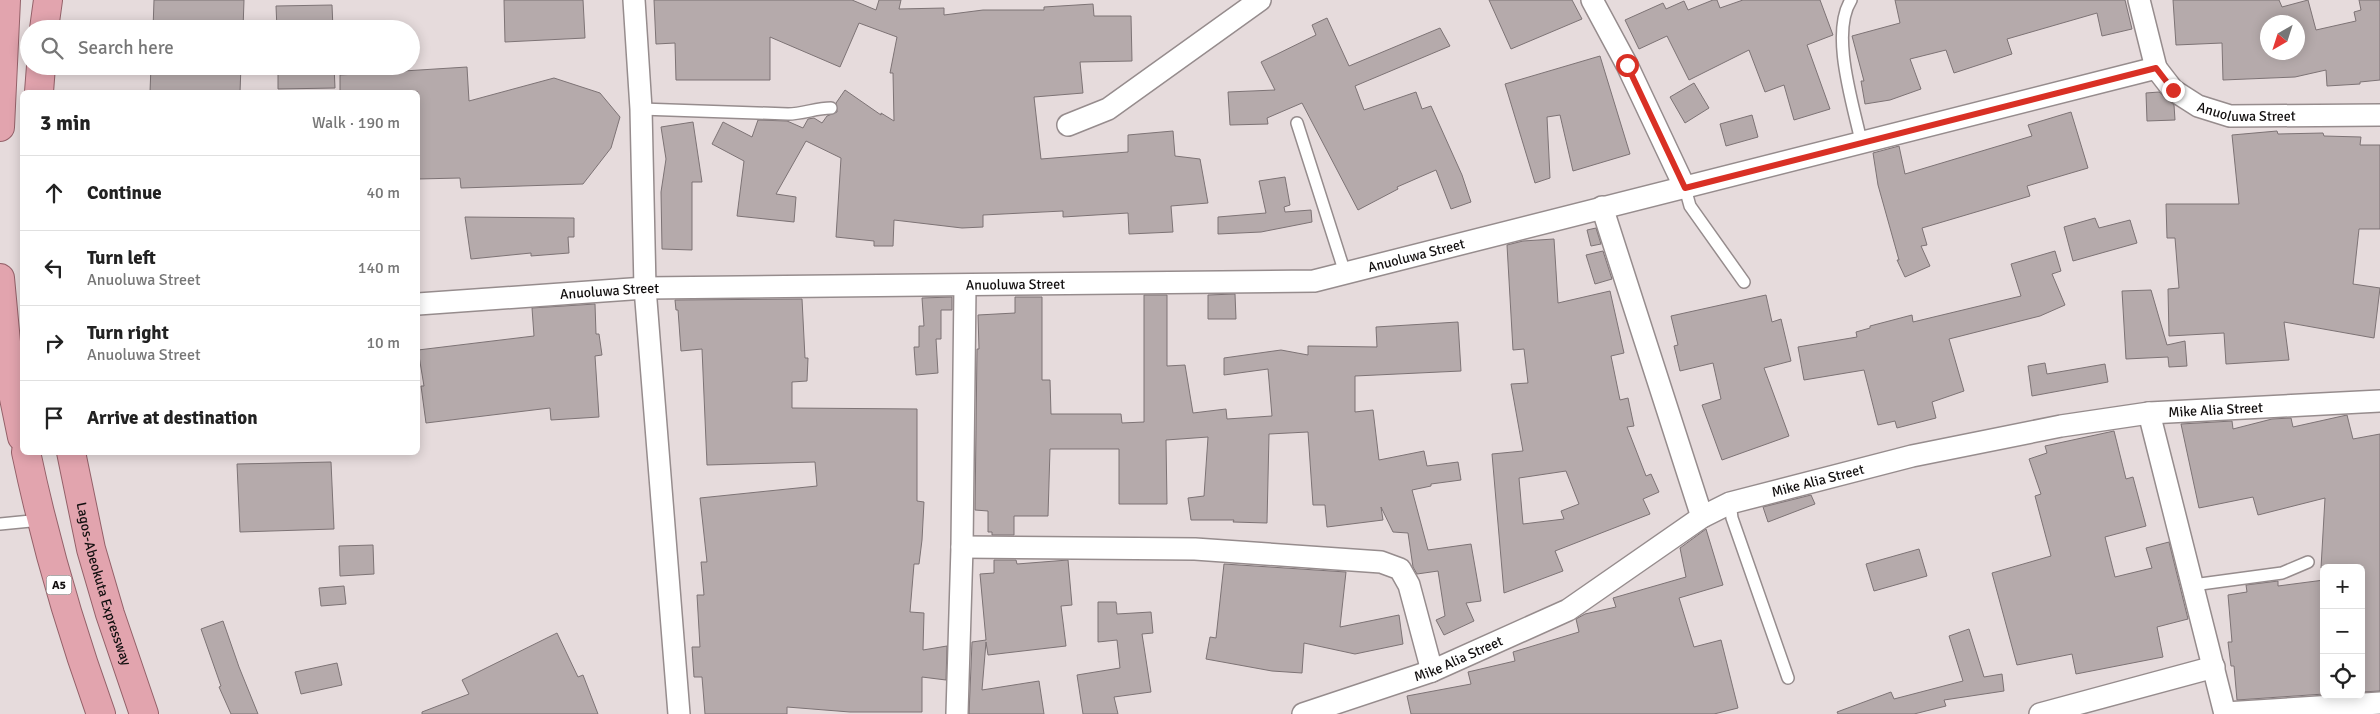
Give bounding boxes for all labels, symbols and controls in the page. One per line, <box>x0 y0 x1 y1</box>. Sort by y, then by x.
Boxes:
north arrow <box>2260 15 2305 60</box>
search box <box>20 20 420 75</box>
icon: search <box>38 34 66 62</box>
text: Search here <box>78 36 174 60</box>
route start <box>1616 54 1639 77</box>
route end <box>2162 79 2185 102</box>
street label: Anuoluwa Street <box>2195 98 2296 124</box>
text: 3 min <box>40 110 91 136</box>
text: Walk · 190 m <box>312 113 400 133</box>
icon: ahead <box>40 179 68 207</box>
text: Continue <box>87 181 162 205</box>
text: 40 m <box>366 183 400 203</box>
street label: Anuoluwa Street <box>1366 235 1467 276</box>
text: Turn left <box>87 246 156 270</box>
icon: left <box>40 254 68 282</box>
text: 140 m <box>358 258 400 278</box>
text: Anuoluwa Street <box>87 270 201 290</box>
street label: Anuoluwa Street <box>966 275 1065 293</box>
street label: Anuoluwa Street <box>559 279 659 302</box>
text: Turn right <box>87 321 169 345</box>
icon: right <box>40 329 68 357</box>
text: 10 m <box>366 333 400 353</box>
text: Anuoluwa Street <box>87 345 201 365</box>
street label: Mike Alia Street <box>2168 399 2263 420</box>
icon: arrive <box>40 404 68 432</box>
text: Arrive at destination <box>87 406 258 430</box>
street label: Mike Alia Street <box>1770 460 1866 500</box>
street label: Lagos-Abeokuta Expressway <box>73 501 136 668</box>
map controls <box>2320 564 2365 699</box>
button: + <box>2320 564 2365 609</box>
road number: A5 <box>46 576 72 594</box>
button: − <box>2320 609 2365 654</box>
street label: Mike Alia Street <box>1412 632 1505 685</box>
button: locate <box>2320 654 2365 699</box>

